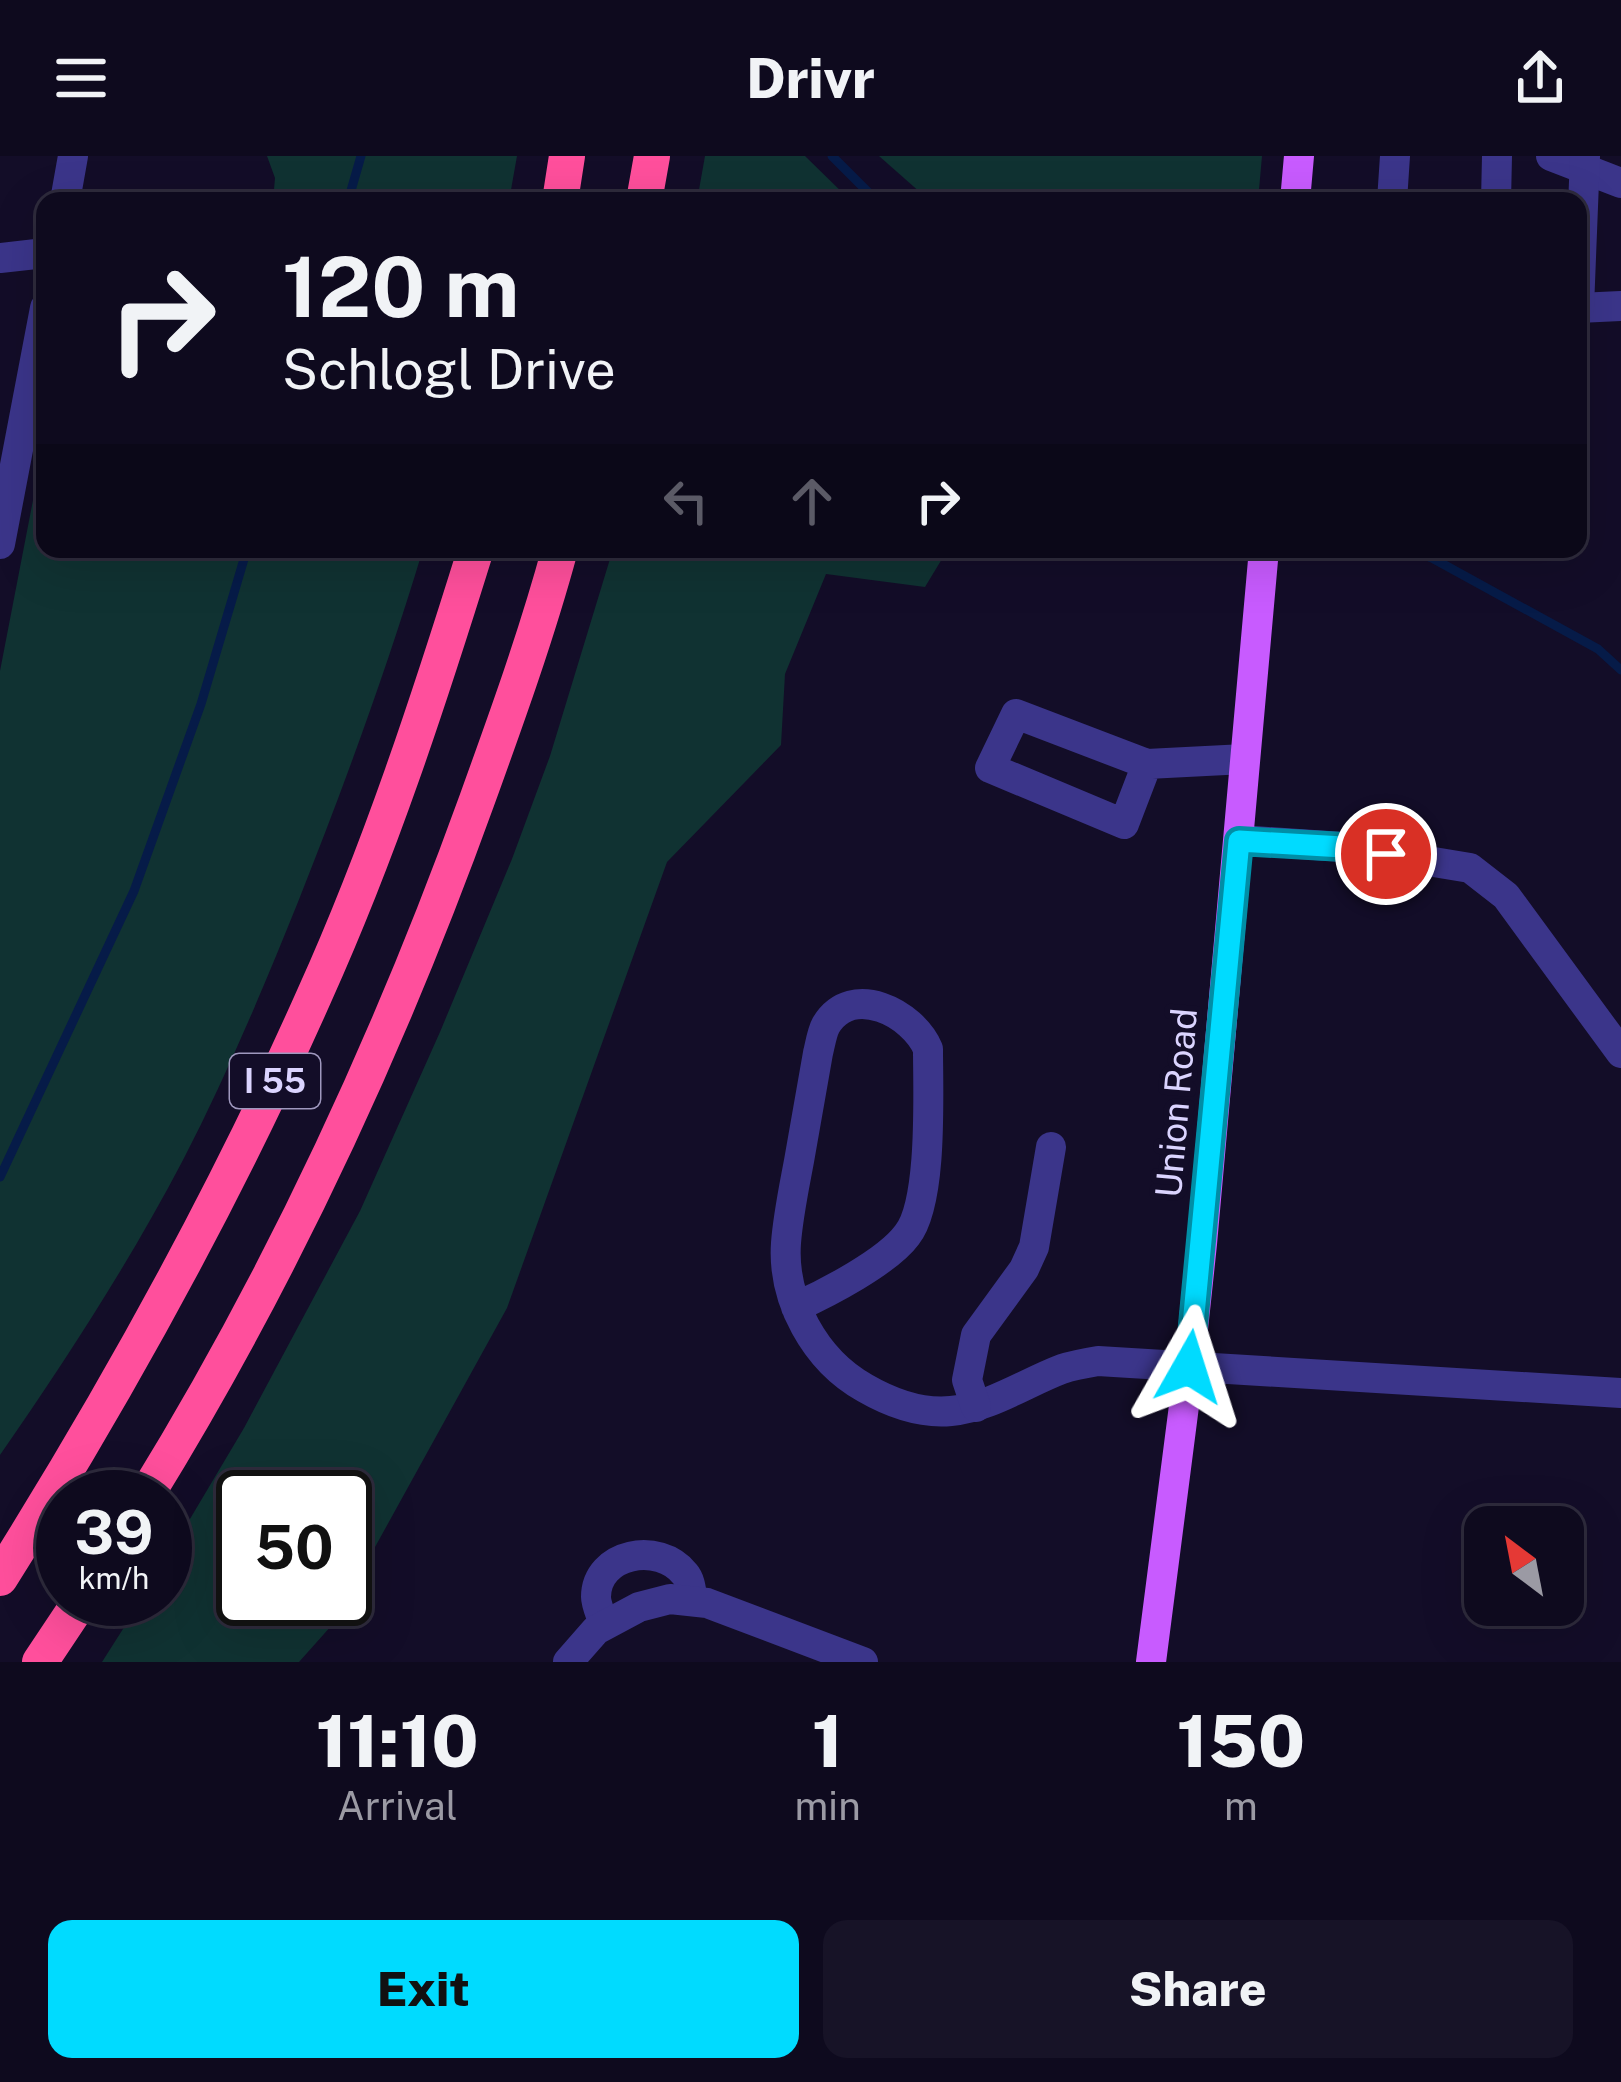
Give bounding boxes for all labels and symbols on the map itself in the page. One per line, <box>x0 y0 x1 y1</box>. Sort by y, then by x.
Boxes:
pin <box>1335 803 1437 905</box>
street label: Union Road <box>1147 1007 1205 1199</box>
road number: I 55 <box>230 1054 320 1108</box>
position arrow <box>1126 1304 1252 1430</box>
speed limit sign: 50 <box>216 1470 372 1626</box>
north arrow <box>1464 1506 1584 1626</box>

